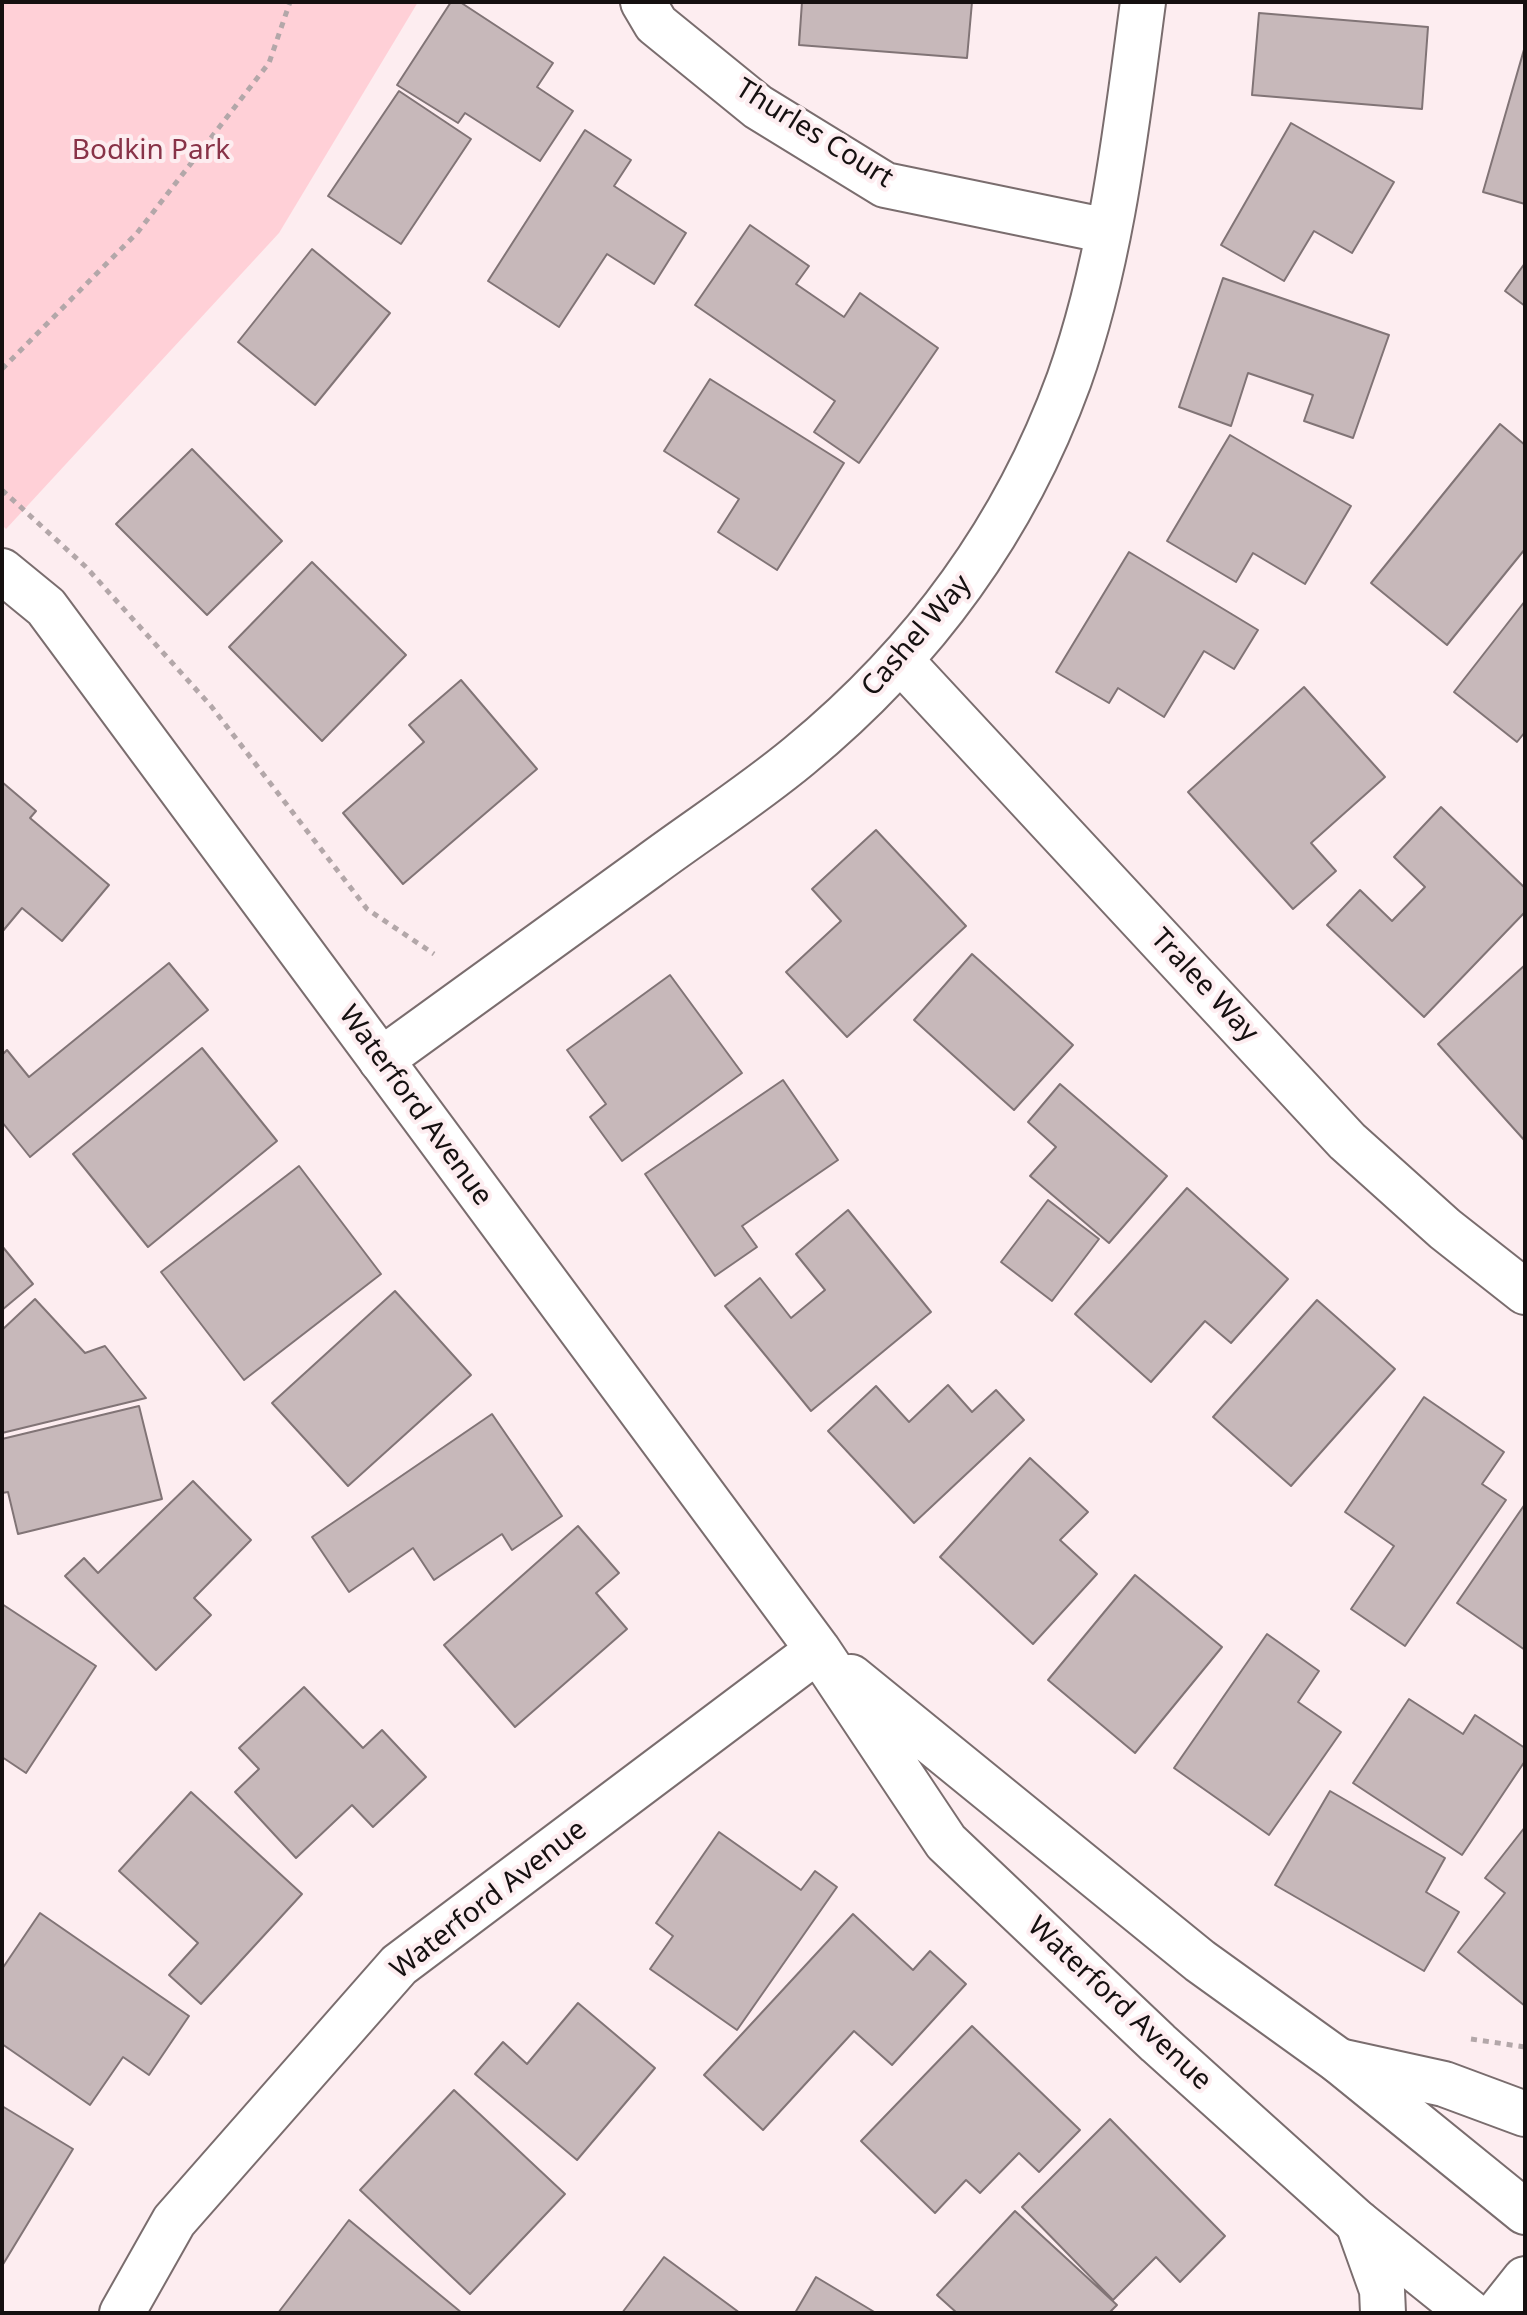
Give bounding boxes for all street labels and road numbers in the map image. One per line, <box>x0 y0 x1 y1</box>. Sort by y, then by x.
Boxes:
street label: Thurles Court <box>729 72 899 196</box>
street label: Cashel Way <box>855 568 979 704</box>
street label: Tralee Way <box>1143 922 1265 1050</box>
street label: Waterford Avenue <box>331 999 499 1213</box>
street label: Waterford Avenue <box>384 1813 594 1987</box>
street label: Waterford Avenue <box>1020 1910 1218 2098</box>

